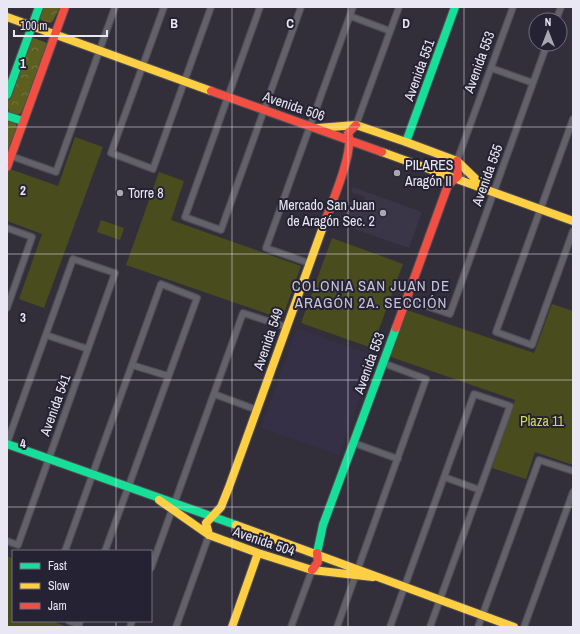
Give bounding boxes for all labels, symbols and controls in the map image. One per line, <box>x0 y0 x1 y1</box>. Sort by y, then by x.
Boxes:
scale bar <box>14 12 107 38</box>
north arrow <box>528 12 568 52</box>
text: B <box>170 15 178 32</box>
text: C <box>286 15 294 32</box>
text: D <box>402 15 410 32</box>
text: N <box>545 15 551 29</box>
text: 100 m <box>20 18 47 34</box>
street label: Avenida 553 <box>459 29 498 96</box>
street label: Avenida 551 <box>399 36 439 104</box>
text: 1 <box>20 55 26 72</box>
street label: Avenida 506 <box>260 87 327 125</box>
street label: Avenida 555 <box>467 142 506 209</box>
place label: PILARES Aragón II <box>404 156 454 190</box>
marker: PILARES Aragón II <box>392 168 402 178</box>
text: 2 <box>20 182 26 199</box>
place label: Torre 8 <box>128 184 164 202</box>
marker: Torre 8 <box>115 188 125 198</box>
place label: Mercado San Juan de Aragón Sec. 2 <box>279 196 375 230</box>
marker: Mercado San Juan de Aragón Sec. 2 <box>378 208 388 218</box>
district label: COLONIA SAN JUAN DE ARAGÓN 2A. SECCIÓN <box>292 275 450 313</box>
street label: Avenida 549 <box>249 306 287 373</box>
text: 3 <box>20 309 26 326</box>
street label: Avenida 553 <box>349 330 388 397</box>
street label: Avenida 541 <box>35 371 75 439</box>
park label: Plaza 11 <box>520 412 565 430</box>
text: 4 <box>20 435 26 452</box>
street label: Avenida 504 <box>230 522 298 560</box>
legend <box>12 550 152 622</box>
text: Fast <box>48 558 67 574</box>
text: Slow <box>48 578 70 594</box>
text: Jam <box>48 598 67 614</box>

